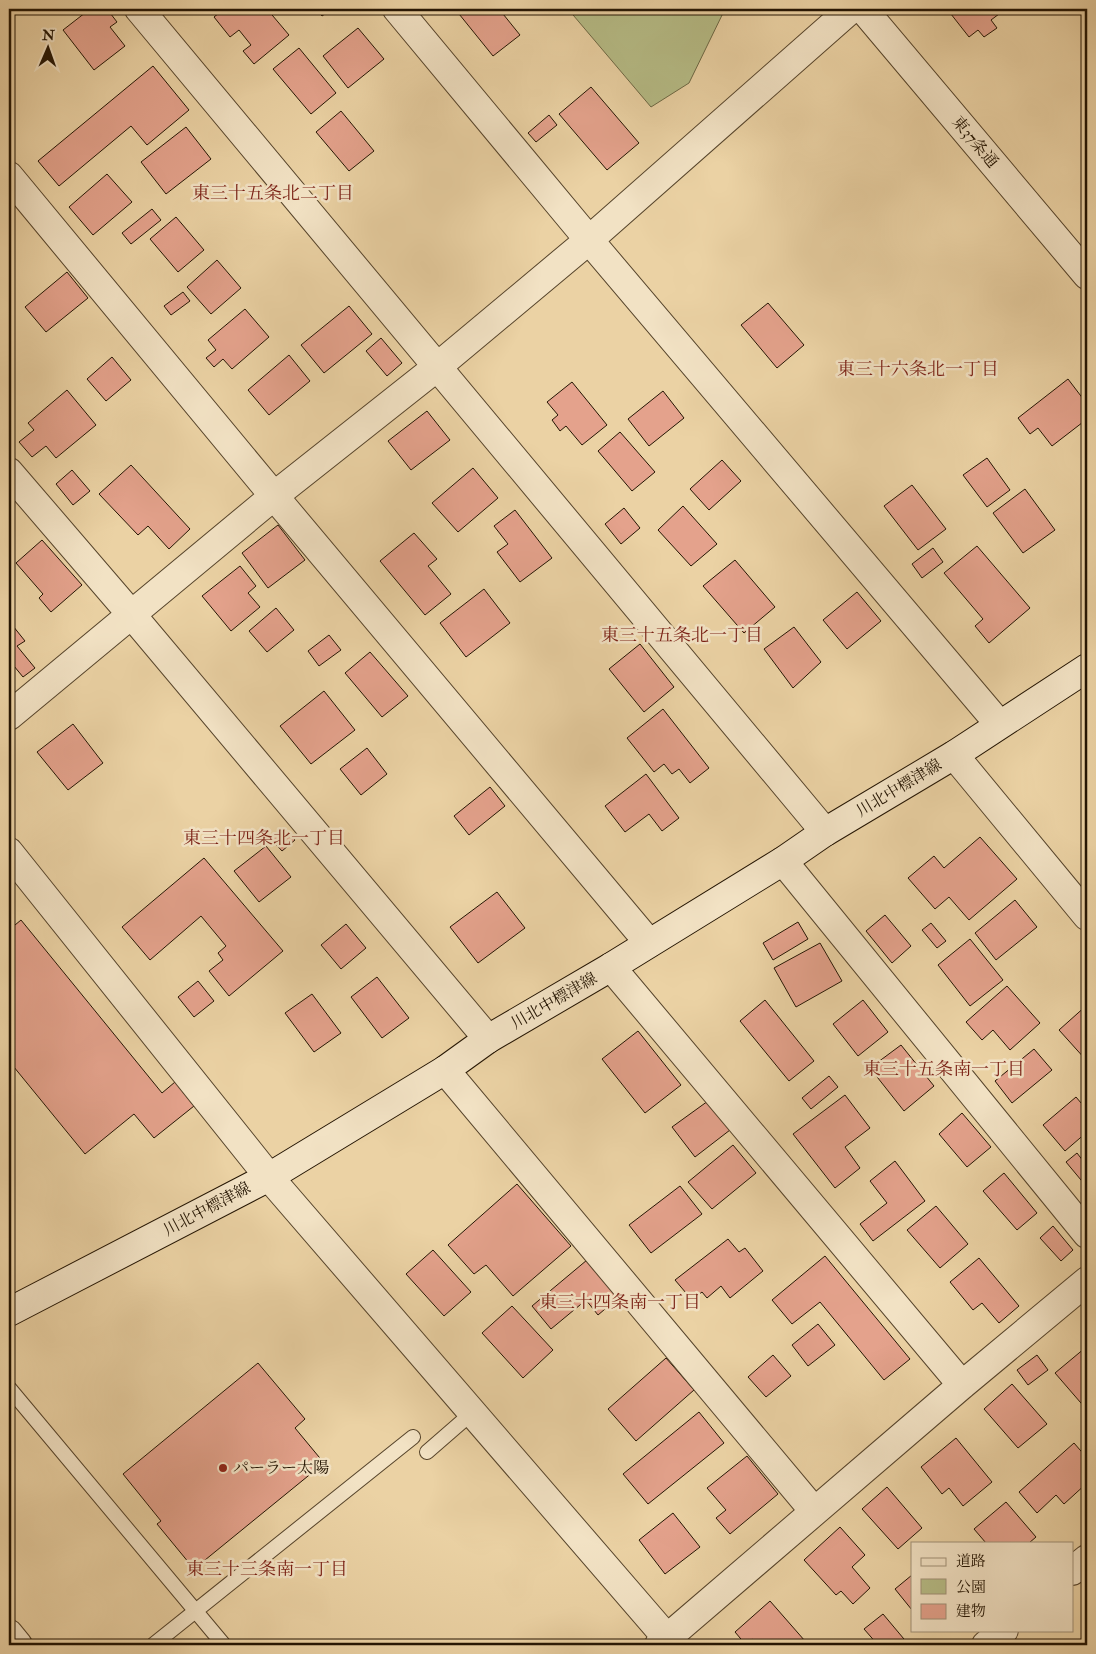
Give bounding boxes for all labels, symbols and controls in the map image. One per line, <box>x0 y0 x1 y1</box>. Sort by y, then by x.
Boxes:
north arrow <box>22 22 72 72</box>
text: N <box>41 27 55 44</box>
street label: 東37条通 <box>948 112 1002 172</box>
district label: 東三十五条北二丁目 <box>192 182 354 205</box>
district label: 東三十六条北一丁目 <box>837 358 999 381</box>
district label: 東三十五条北一丁目 <box>601 624 763 647</box>
street label: 川北中標津線 <box>853 755 945 821</box>
district label: 東三十四条北一丁目 <box>183 827 345 850</box>
street label: 川北中標津線 <box>507 968 601 1034</box>
district label: 東三十五条南一丁目 <box>863 1058 1025 1081</box>
street label: 川北中標津線 <box>160 1178 254 1240</box>
district label: 東三十四条南一丁目 <box>539 1291 701 1314</box>
place label: パーラー太陽 <box>233 1458 329 1478</box>
marker: パーラー太陽 <box>217 1462 229 1474</box>
legend <box>911 1542 1074 1632</box>
text: 道路 <box>956 1552 986 1571</box>
district label: 東三十三条南一丁目 <box>186 1558 348 1581</box>
text: 公園 <box>956 1578 986 1597</box>
text: 建物 <box>956 1602 986 1621</box>

